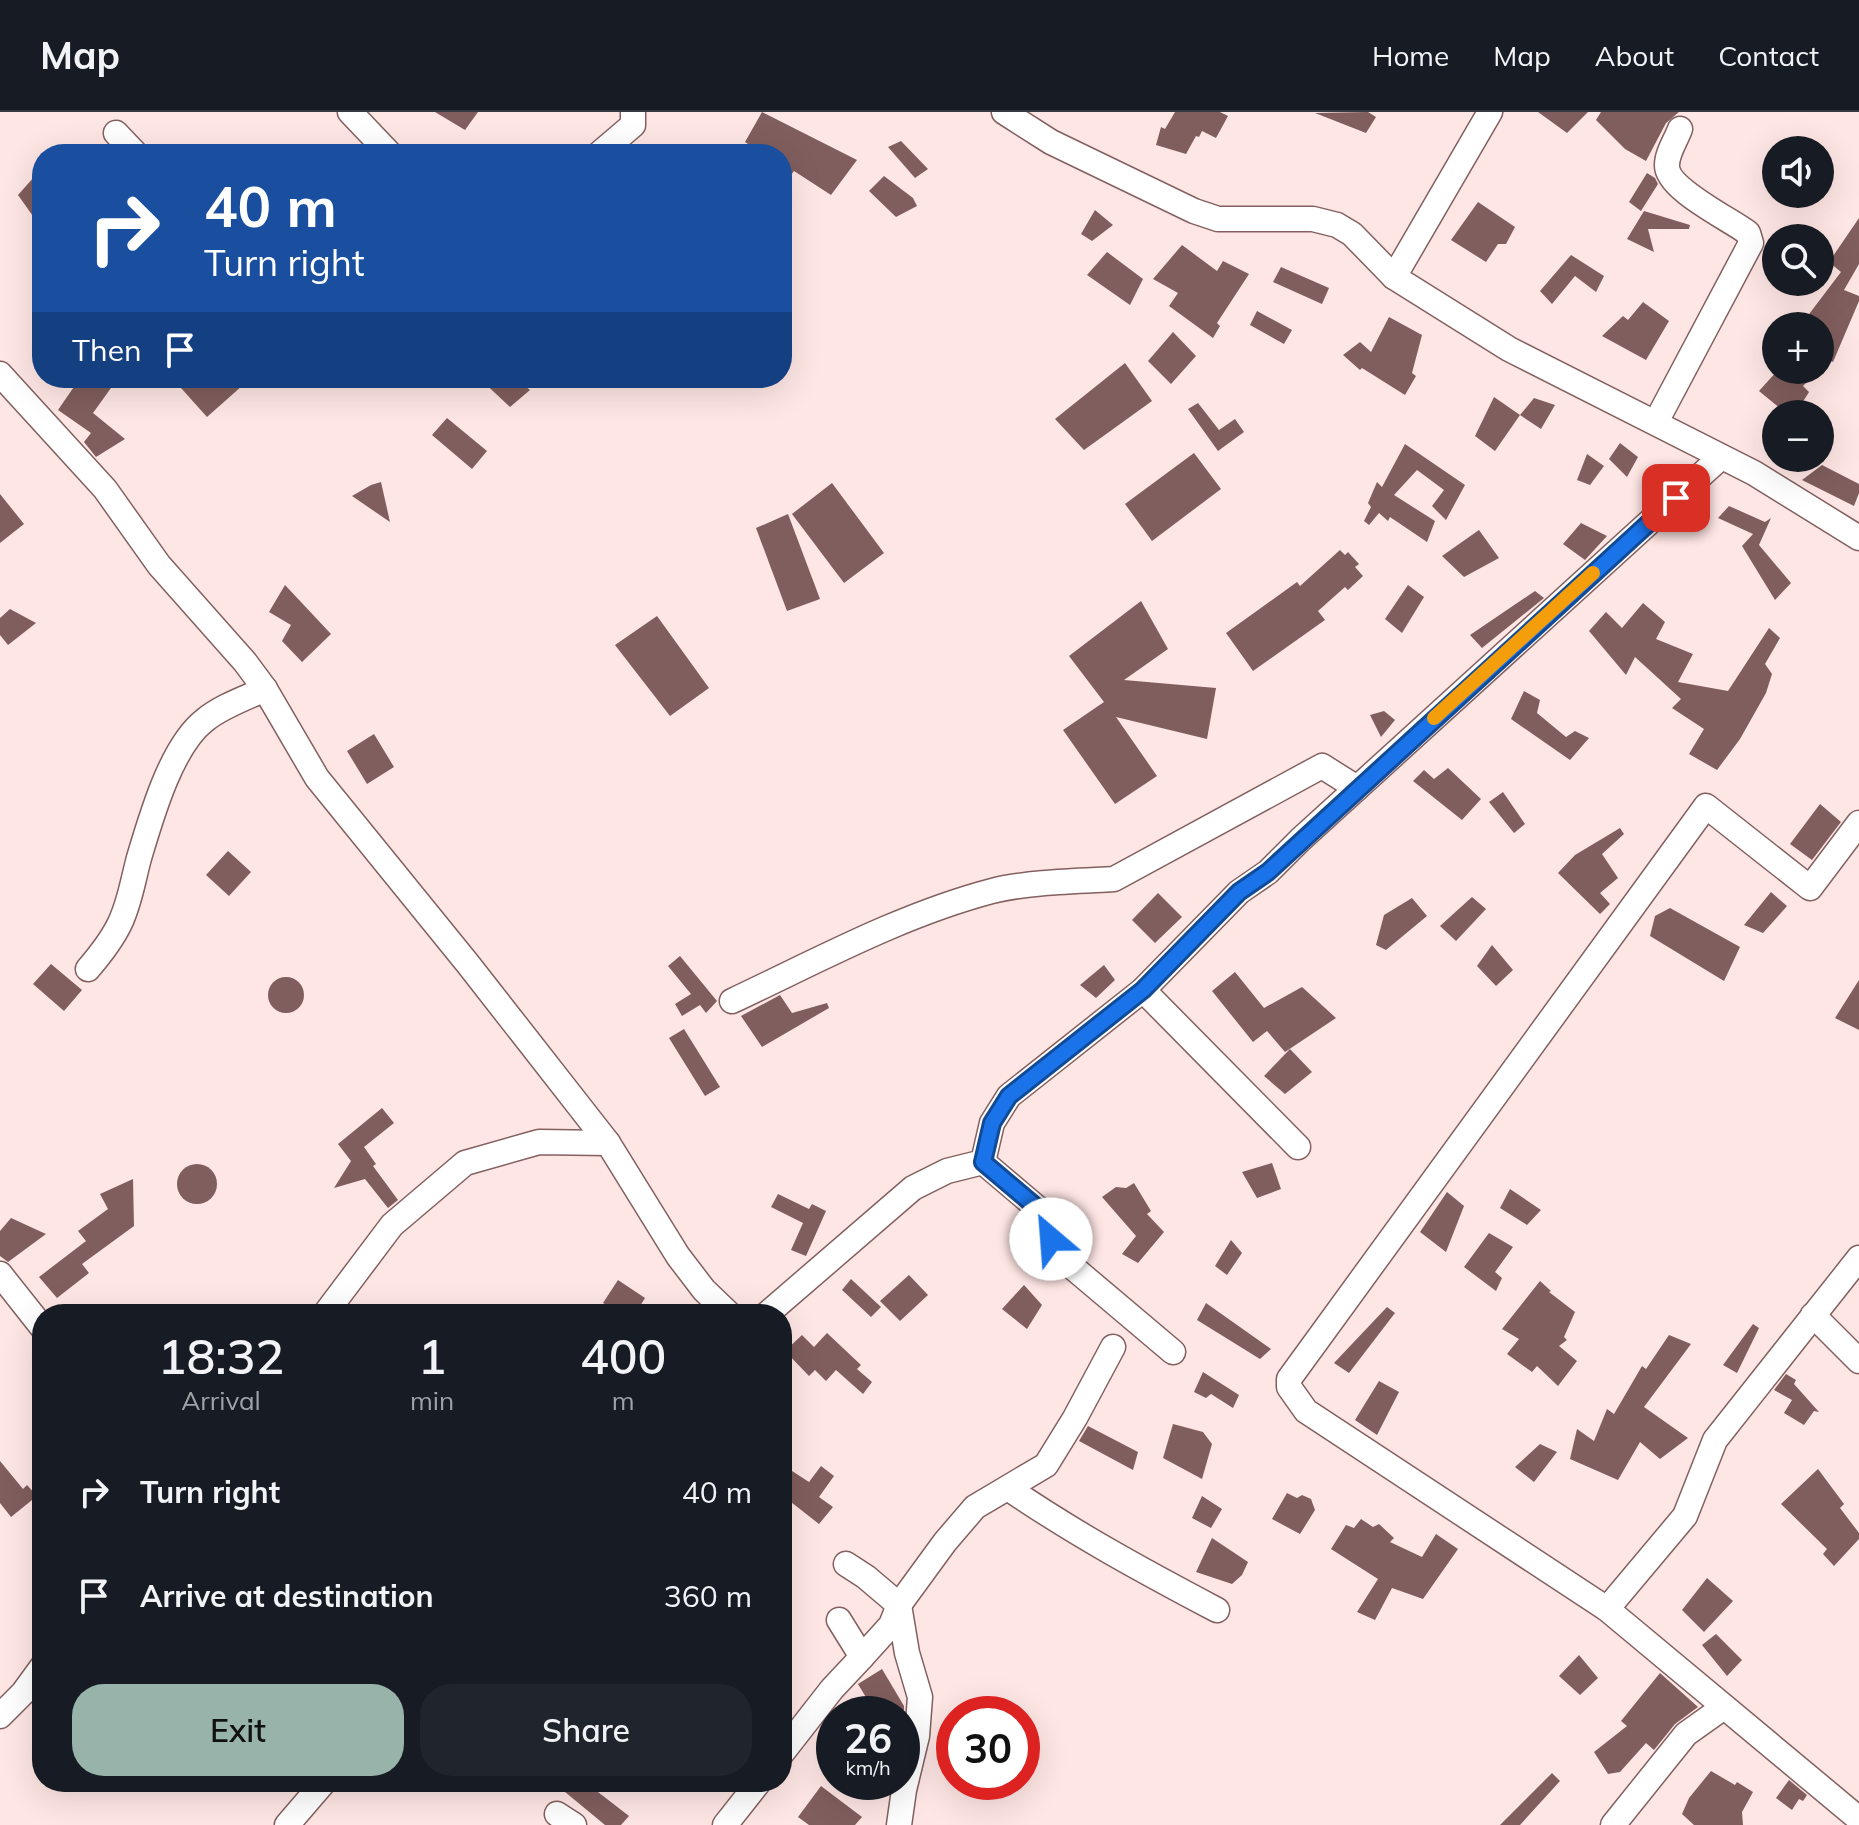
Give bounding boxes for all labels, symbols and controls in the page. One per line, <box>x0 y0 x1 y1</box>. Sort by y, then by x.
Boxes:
text: Map <box>40 31 120 79</box>
text: Home <box>1372 38 1449 73</box>
text: Map <box>1493 38 1551 73</box>
text: About <box>1595 38 1674 73</box>
text: Contact <box>1718 38 1819 73</box>
map controls <box>1762 136 1834 472</box>
button: sound <box>1762 136 1834 208</box>
text: 40 m <box>204 171 337 241</box>
icon: right <box>72 176 176 280</box>
button: search <box>1762 224 1834 296</box>
text: Turn right <box>204 240 365 285</box>
button: + <box>1762 312 1834 384</box>
icon: arrive <box>158 328 202 372</box>
text: Then <box>72 331 142 369</box>
button: − <box>1762 400 1834 472</box>
pin <box>1642 464 1710 532</box>
icon: arrive <box>1654 476 1698 520</box>
position arrow <box>1009 1197 1093 1281</box>
text: 18:32 <box>158 1326 284 1386</box>
text: 1 <box>418 1326 446 1386</box>
text: 400 <box>580 1326 666 1386</box>
text: Arrival <box>181 1384 261 1417</box>
text: min <box>410 1384 454 1417</box>
text: m <box>612 1384 635 1417</box>
icon: right <box>72 1470 116 1514</box>
text: Turn right <box>140 1473 280 1511</box>
text: 40 m <box>682 1473 752 1511</box>
icon: arrive <box>72 1574 116 1618</box>
text: Arrive at destination <box>140 1577 434 1615</box>
text: 360 m <box>664 1577 752 1615</box>
button: Exit <box>72 1684 404 1776</box>
button: Share <box>420 1684 752 1776</box>
speed limit sign: 30 <box>936 1696 1040 1800</box>
text: 26 <box>844 1713 892 1763</box>
text: km/h <box>845 1755 891 1780</box>

